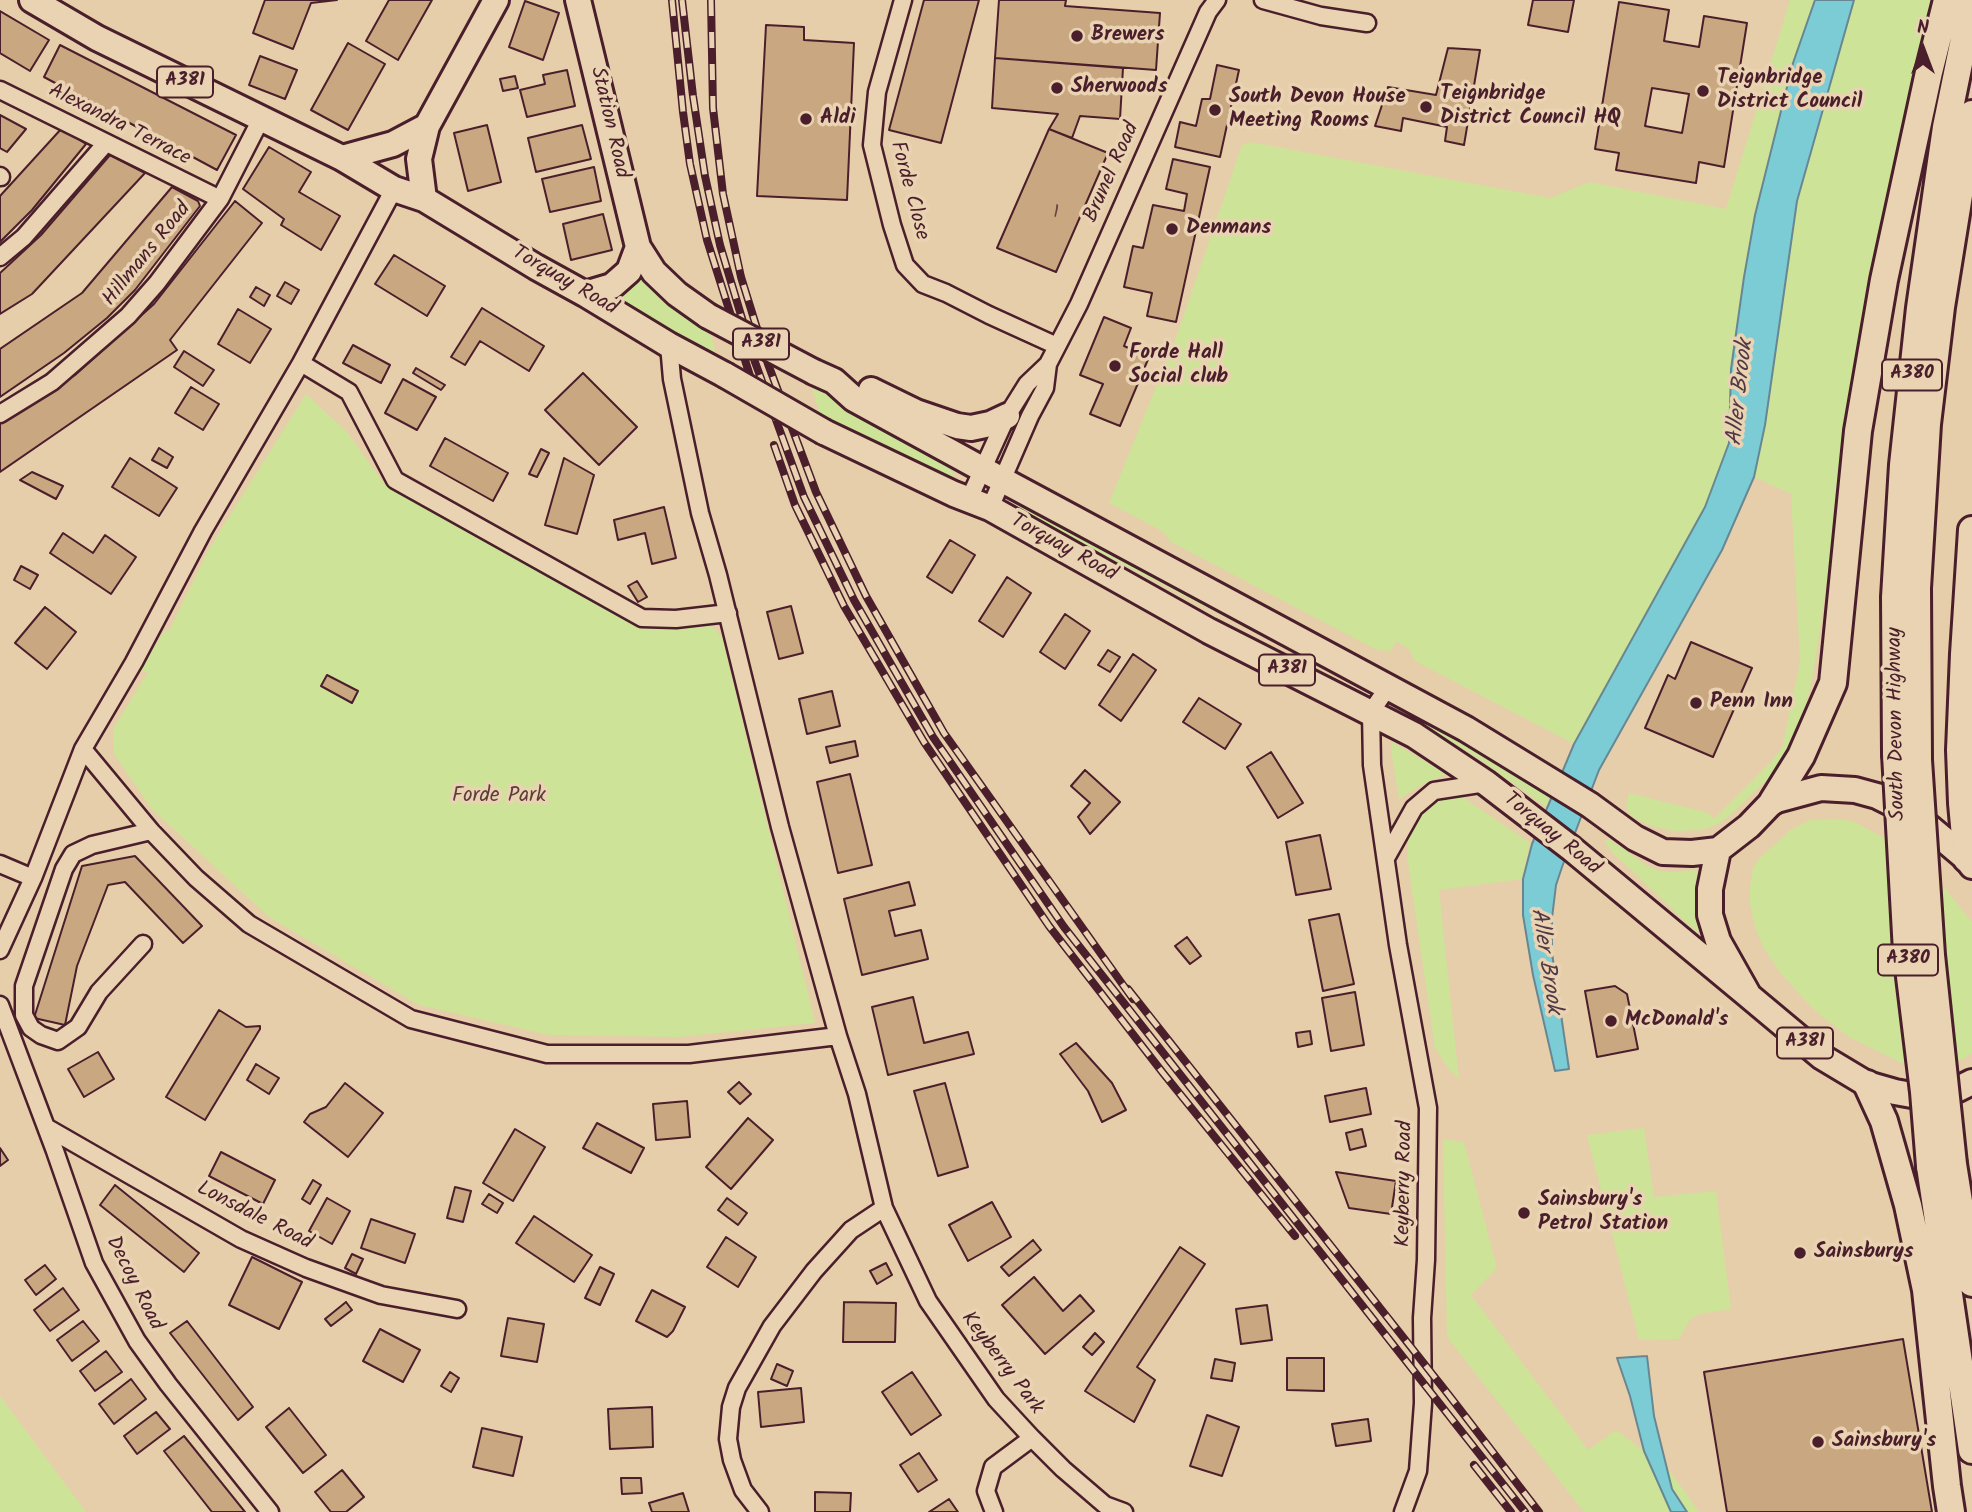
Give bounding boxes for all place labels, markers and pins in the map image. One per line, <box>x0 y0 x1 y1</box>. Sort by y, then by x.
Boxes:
place label: Brewers <box>1091 23 1165 49</box>
marker: Brewers <box>1069 28 1085 44</box>
place label: Teignbridge District Council <box>1717 66 1862 116</box>
place label: Sherwoods <box>1071 75 1167 101</box>
marker: Sherwoods <box>1049 80 1065 96</box>
place label: Teignbridge District Council HQ <box>1440 82 1621 132</box>
marker: Teignbridge District Council <box>1695 83 1711 99</box>
place label: South Devon House Meeting Rooms <box>1229 85 1406 135</box>
marker: Teignbridge District Council HQ <box>1418 99 1434 115</box>
marker: South Devon House Meeting Rooms <box>1207 102 1223 118</box>
place label: Aldi <box>820 106 856 132</box>
marker: Aldi <box>798 111 814 127</box>
place label: Denmans <box>1186 216 1271 242</box>
marker: Denmans <box>1164 221 1180 237</box>
place label: Forde Hall Social club <box>1129 341 1228 391</box>
marker: Forde Hall Social club <box>1107 358 1123 374</box>
place label: Penn Inn <box>1710 690 1793 716</box>
marker: Penn Inn <box>1688 695 1704 711</box>
place label: McDonald's <box>1625 1008 1728 1034</box>
marker: McDonald's <box>1603 1013 1619 1029</box>
place label: Sainsbury's Petrol Station <box>1538 1188 1668 1238</box>
marker: Sainsbury's Petrol Station <box>1516 1205 1532 1221</box>
place label: Sainsburys <box>1814 1240 1914 1266</box>
marker: Sainsburys <box>1792 1245 1808 1261</box>
place label: Sainsbury's <box>1832 1429 1936 1455</box>
marker: Sainsbury's <box>1810 1434 1826 1450</box>

